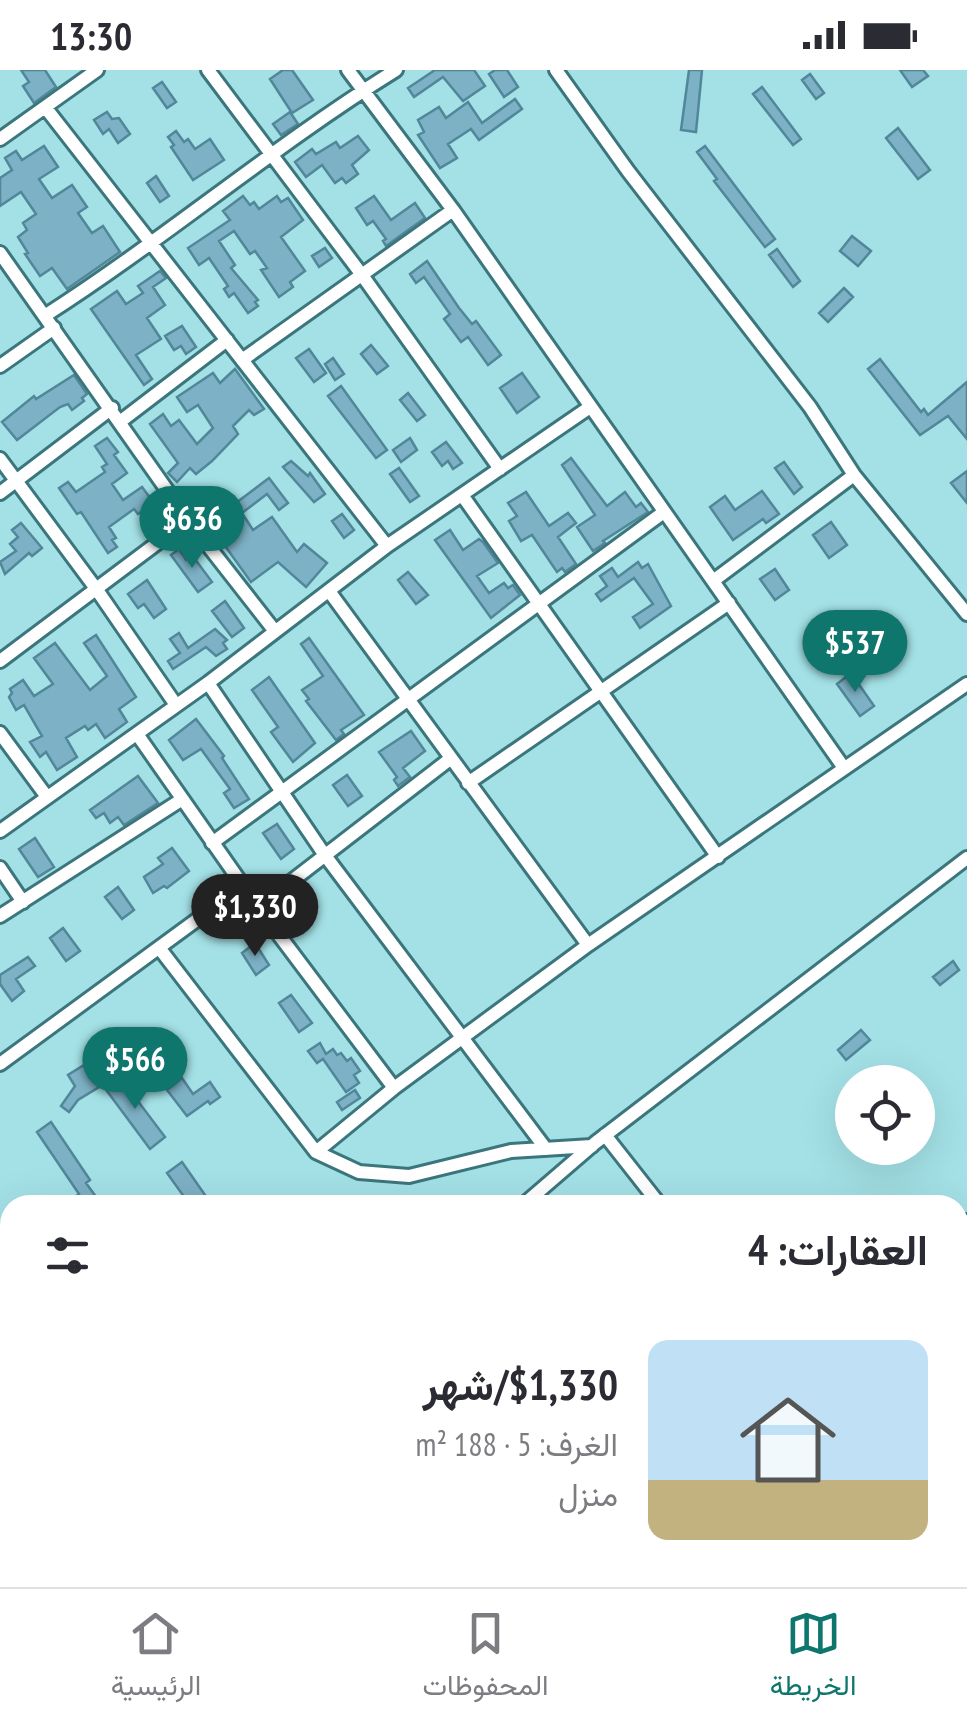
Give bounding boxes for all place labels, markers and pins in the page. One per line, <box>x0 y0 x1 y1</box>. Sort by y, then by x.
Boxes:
pin: $636 <box>133 486 251 571</box>
pin: $537 <box>796 610 914 695</box>
pin: $1,330 <box>174 874 336 959</box>
pin: $566 <box>76 1027 194 1112</box>

